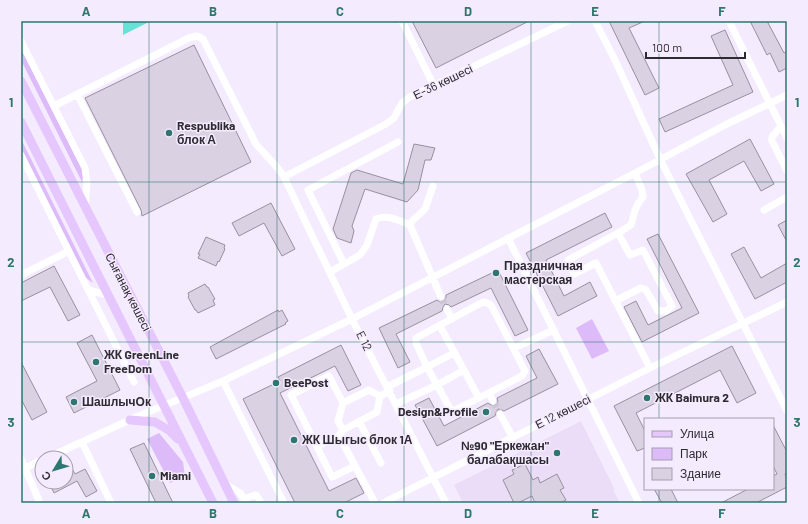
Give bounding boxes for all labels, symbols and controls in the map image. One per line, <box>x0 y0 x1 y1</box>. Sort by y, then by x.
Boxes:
text: A <box>82 3 91 19</box>
text: B <box>209 3 217 19</box>
text: C <box>336 3 344 19</box>
text: D <box>464 3 472 19</box>
text: E <box>591 3 599 19</box>
text: F <box>718 3 726 19</box>
scale bar <box>646 34 745 60</box>
text: 100 m <box>652 40 682 54</box>
street label: Е-36 көшесі <box>411 61 475 102</box>
text: 1 <box>9 94 13 110</box>
text: 1 <box>795 94 799 110</box>
place label: Respublika блок А <box>177 118 235 146</box>
marker: Respublika блок А <box>164 128 174 138</box>
street label: Сығанақ көшесі <box>102 250 155 334</box>
text: 2 <box>7 254 15 270</box>
text: 2 <box>793 254 801 270</box>
place label: Праздничная мастерская <box>504 258 583 287</box>
marker: Праздничная мастерская <box>491 268 501 278</box>
street label: E 12 <box>354 328 376 353</box>
place label: ЖК GreenLine FreeDom <box>103 347 179 375</box>
marker: ЖК GreenLine FreeDom <box>91 357 101 367</box>
place label: BeePost <box>284 375 329 389</box>
marker: BeePost <box>271 378 281 388</box>
place label: ЖК Baimura 2 <box>654 390 729 404</box>
street label: Е 12 көшесі <box>532 391 593 431</box>
marker: ЖК Baimura 2 <box>642 393 652 403</box>
place label: ШашлычОк <box>82 394 152 408</box>
marker: ШашлычОк <box>69 397 79 407</box>
place label: Design&Profile <box>398 404 478 418</box>
marker: Design&Profile <box>481 407 491 417</box>
text: 3 <box>7 414 15 430</box>
text: 3 <box>793 414 801 430</box>
legend <box>644 418 774 490</box>
text: Улица <box>680 426 714 441</box>
place label: ЖК Шыгыс блок 1А <box>301 432 413 446</box>
marker: ЖК Шыгыс блок 1А <box>289 435 299 445</box>
place label: №90 "Еркежан" балабақшасы <box>461 438 550 467</box>
text: Парк <box>680 446 708 461</box>
marker: №90 "Еркежан" балабақшасы <box>552 448 562 458</box>
north arrow <box>34 450 74 490</box>
text: Здание <box>680 466 721 481</box>
place label: Miami <box>160 468 191 482</box>
text: С <box>38 469 53 484</box>
marker: Miami <box>147 471 157 481</box>
text: A <box>82 505 91 521</box>
text: B <box>209 505 217 521</box>
text: C <box>336 505 344 521</box>
text: D <box>464 505 472 521</box>
text: E <box>591 505 599 521</box>
text: F <box>718 505 726 521</box>

